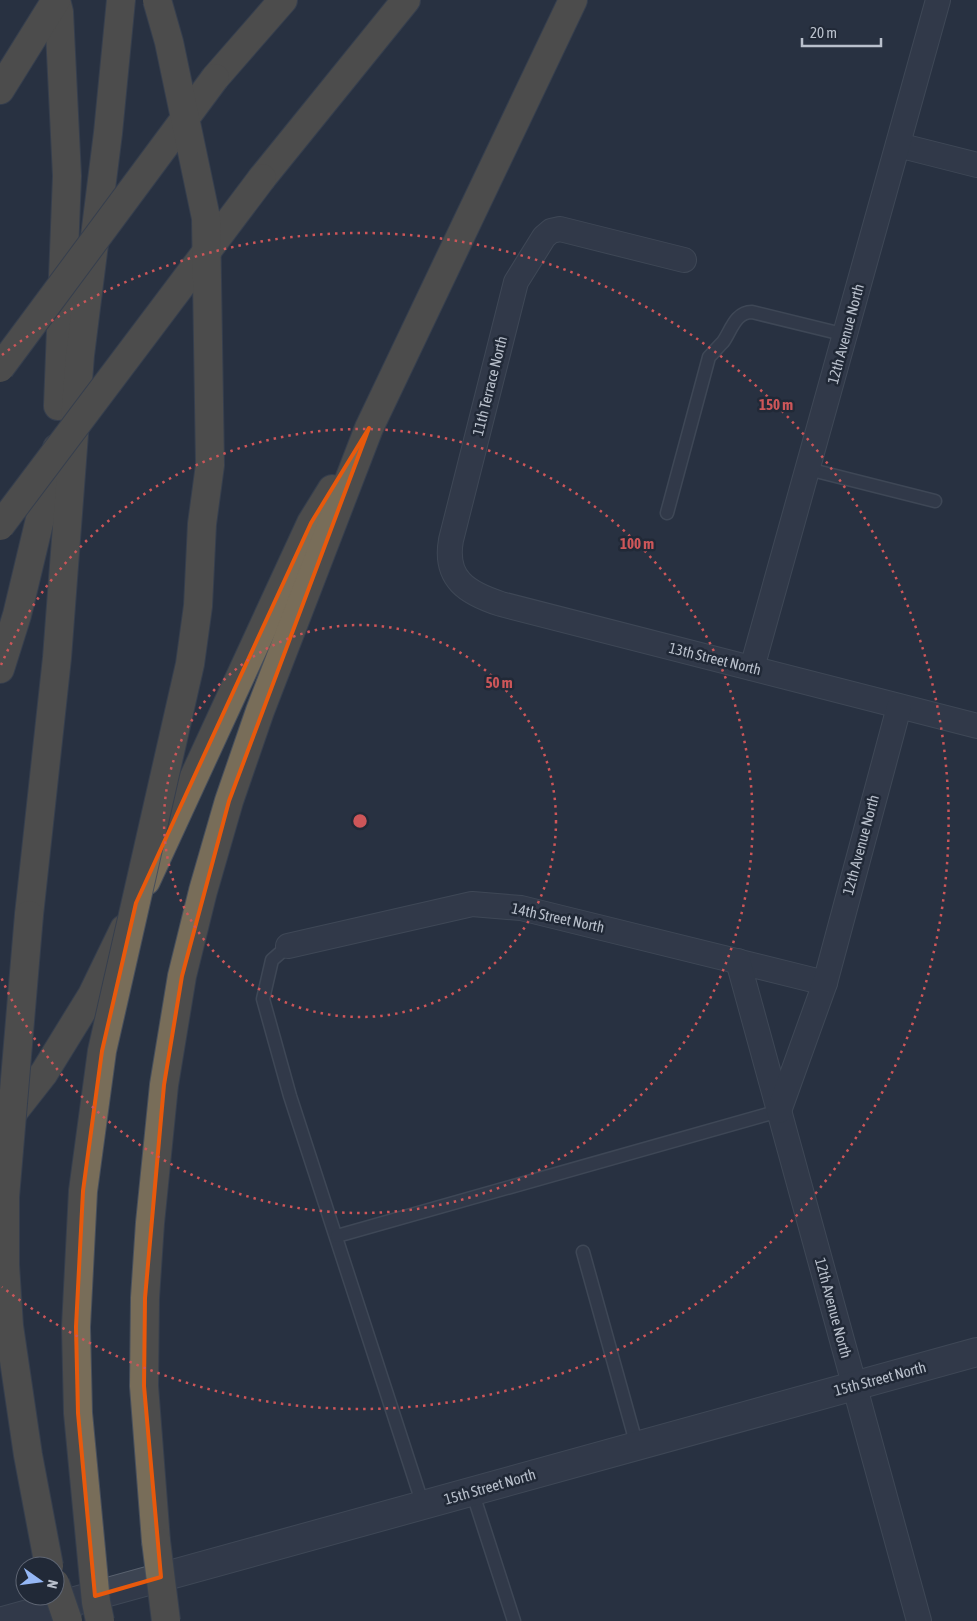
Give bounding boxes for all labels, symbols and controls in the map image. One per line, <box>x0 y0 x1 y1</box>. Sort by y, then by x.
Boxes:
scale bar <box>802 15 881 47</box>
text: 20 m <box>810 24 837 41</box>
street label: 12th Avenue North <box>824 282 867 386</box>
street label: 11th Terrace North <box>469 334 510 437</box>
text: 150 m <box>759 396 793 413</box>
text: 100 m <box>620 535 654 552</box>
street label: 13th Street North <box>667 639 763 678</box>
text: 50 m <box>486 674 513 691</box>
street label: 12th Avenue North <box>839 793 882 897</box>
centre of rings <box>351 812 369 830</box>
street label: 14th Street North <box>510 899 606 936</box>
street label: 12th Avenue North <box>812 1256 855 1360</box>
street label: 15th Street North <box>832 1358 928 1399</box>
street label: 15th Street North <box>442 1465 538 1508</box>
north arrow <box>15 1556 65 1606</box>
text: N <box>44 1578 61 1590</box>

